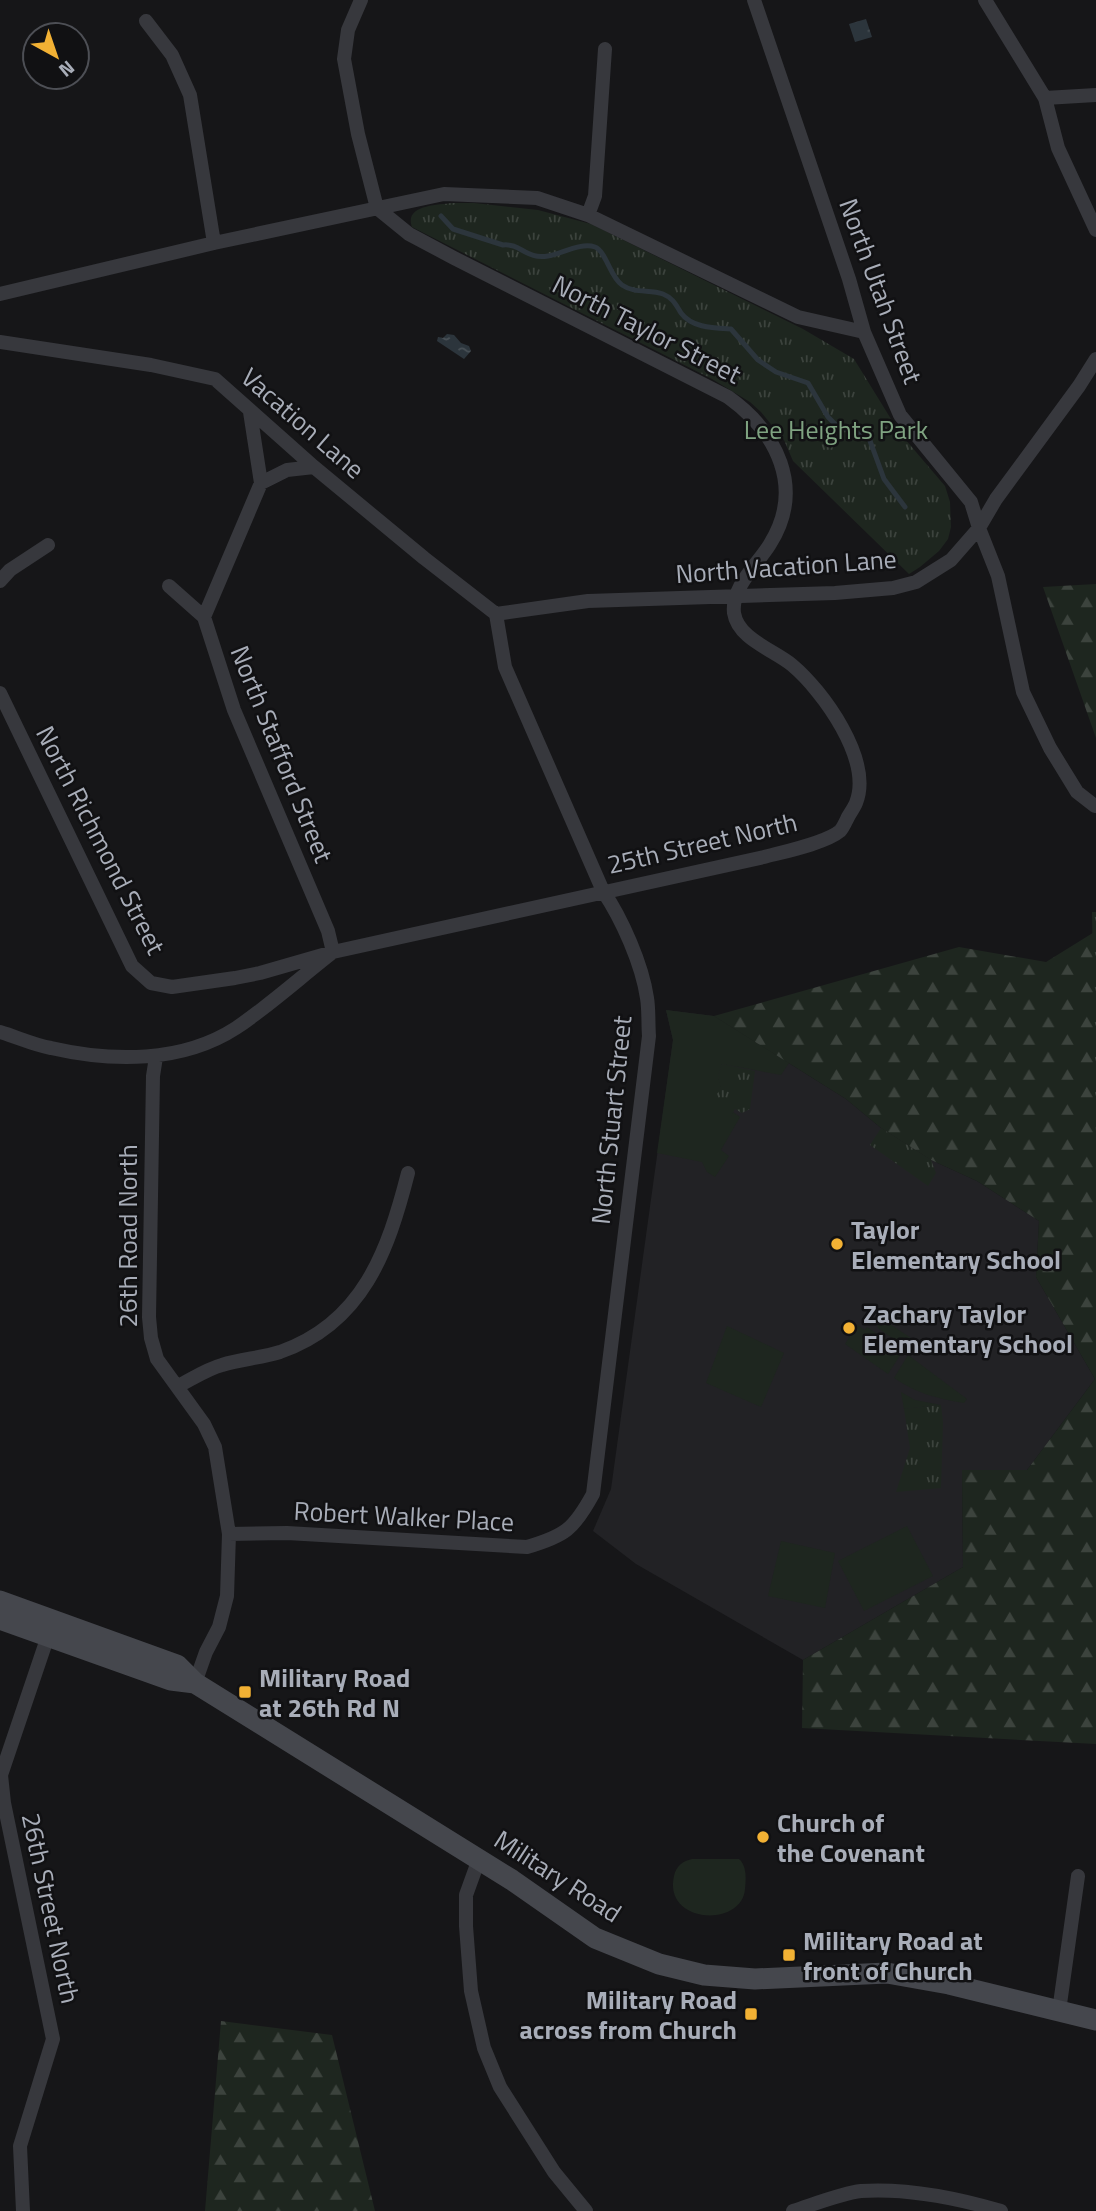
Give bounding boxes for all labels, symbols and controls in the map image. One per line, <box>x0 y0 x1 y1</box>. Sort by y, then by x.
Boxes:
north arrow <box>21 21 91 91</box>
text: N <box>53 54 82 85</box>
street label: North Utah Street <box>829 193 933 389</box>
street label: North Taylor Street <box>546 265 748 393</box>
street label: Vacation Lane <box>233 358 373 488</box>
park label: Lee Heights Park <box>744 410 928 449</box>
street label: North Vacation Lane <box>674 539 898 593</box>
street label: North Stafford Street <box>221 640 343 868</box>
street label: North Richmond Street <box>26 719 176 961</box>
street label: 25th Street North <box>603 802 801 884</box>
street label: North Stuart Street <box>581 1014 641 1226</box>
street label: 26th Road North <box>108 1144 147 1328</box>
place label: Taylor Elementary School <box>851 1210 1061 1279</box>
marker: Taylor Elementary School <box>829 1236 845 1252</box>
place label: Zachary Taylor Elementary School <box>863 1294 1073 1363</box>
marker: Zachary Taylor Elementary School <box>841 1320 857 1336</box>
street label: Robert Walker Place <box>293 1491 515 1541</box>
place label: Military Road at 26th Rd N <box>259 1658 410 1727</box>
marker: Military Road at 26th Rd N <box>237 1684 253 1700</box>
place label: Church of the Covenant <box>777 1803 925 1872</box>
street label: 26th Street North <box>12 1809 90 2007</box>
street label: Military Road <box>487 1820 629 1932</box>
marker: Church of the Covenant <box>755 1829 771 1845</box>
place label: Military Road at front of Church <box>803 1921 983 1990</box>
marker: Military Road at front of Church <box>781 1947 797 1963</box>
place label: Military Road across from Church <box>520 1980 737 2049</box>
marker: Military Road across from Church <box>743 2006 759 2022</box>

